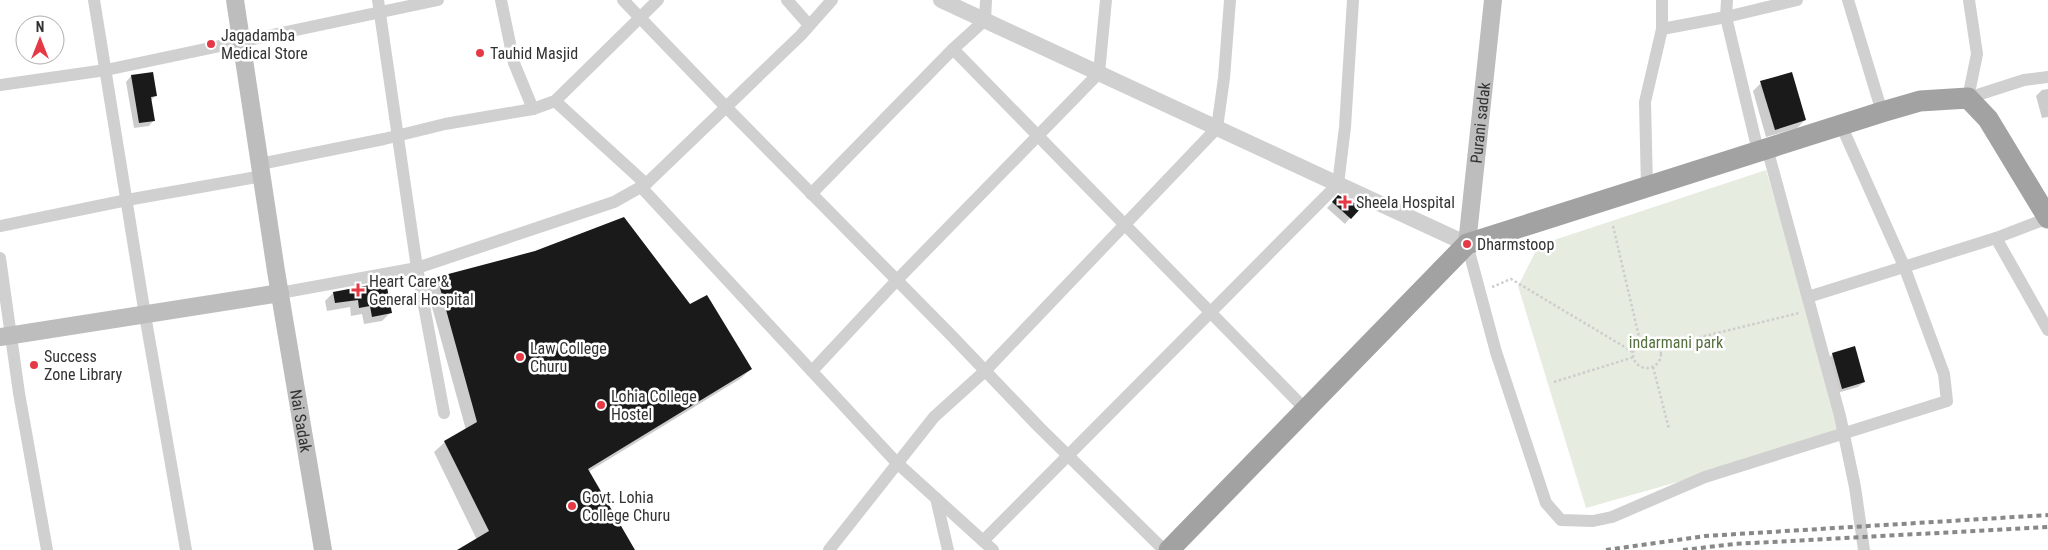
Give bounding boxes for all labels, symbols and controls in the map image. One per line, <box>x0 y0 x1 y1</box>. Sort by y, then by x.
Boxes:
north arrow <box>15 15 65 65</box>
text: N <box>36 19 44 35</box>
place label: Jagadamba Medical Store <box>221 26 308 63</box>
marker: Jagadamba Medical Store <box>205 38 217 50</box>
place label: Tauhid Masjid <box>490 44 578 63</box>
marker: Tauhid Masjid <box>474 47 486 59</box>
street label: Purani sadak <box>1467 80 1494 164</box>
place label: Sheela Hospital <box>1356 193 1455 212</box>
marker: Sheela Hospital <box>1338 195 1352 209</box>
place label: Dharmstoop <box>1477 235 1554 254</box>
marker: Dharmstoop <box>1461 238 1473 250</box>
place label: Heart Care & General Hospital <box>369 272 474 309</box>
marker: Heart Care & General Hospital <box>351 283 365 297</box>
park label: indarmani park <box>1629 333 1724 352</box>
place label: Law College Churu <box>530 339 607 376</box>
place label: Success Zone Library <box>44 347 123 384</box>
marker: Law College Churu <box>514 351 526 363</box>
marker: Success Zone Library <box>28 359 40 371</box>
place label: Lohia College Hostel <box>611 387 697 424</box>
street label: Nai Sadak <box>286 388 316 455</box>
marker: Lohia College Hostel <box>595 399 607 411</box>
place label: Govt. Lohia College Churu <box>582 488 670 525</box>
marker: Govt. Lohia College Churu <box>566 500 578 512</box>

